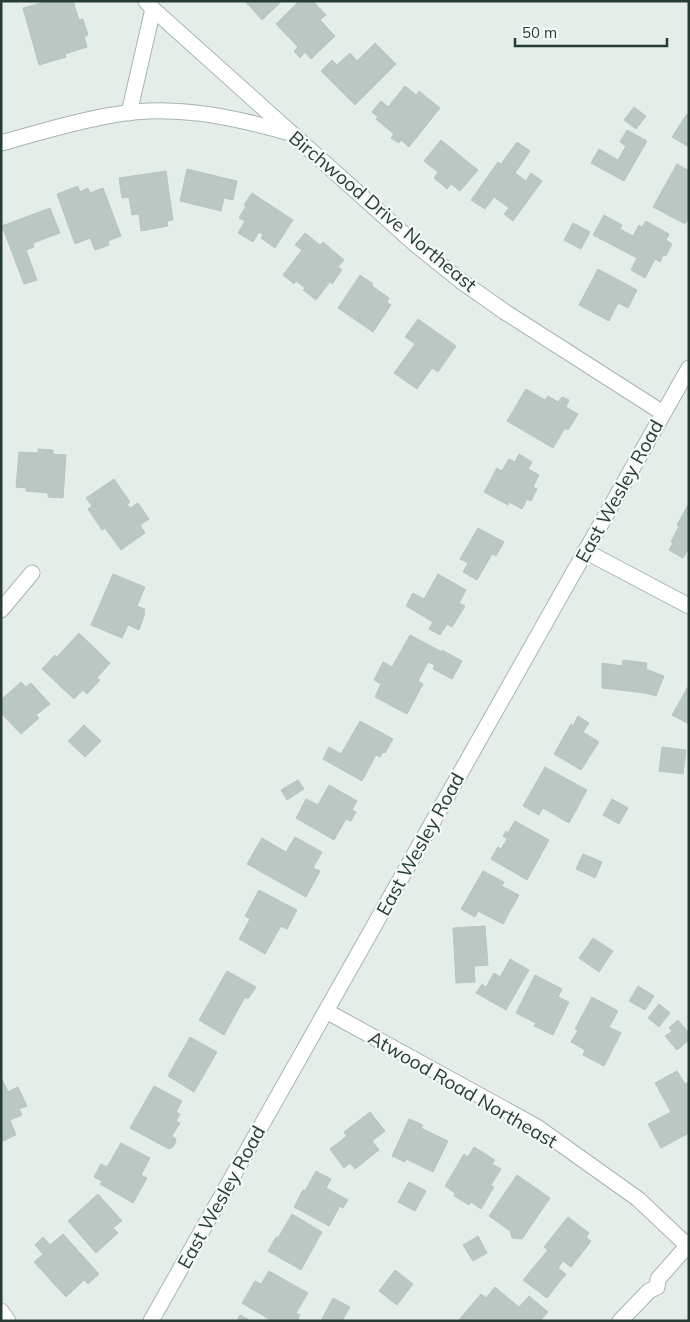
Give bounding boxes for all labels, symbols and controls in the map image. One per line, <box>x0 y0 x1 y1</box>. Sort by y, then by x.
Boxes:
scale bar <box>515 15 668 47</box>
text: 50 m <box>522 23 557 42</box>
street label: Birchwood Drive Northeast <box>284 125 482 297</box>
street label: East Wesley Road <box>570 415 668 567</box>
street label: East Wesley Road <box>371 768 469 920</box>
street label: Atwood Road Northeast <box>364 1025 562 1153</box>
street label: East Wesley Road <box>172 1121 270 1273</box>

